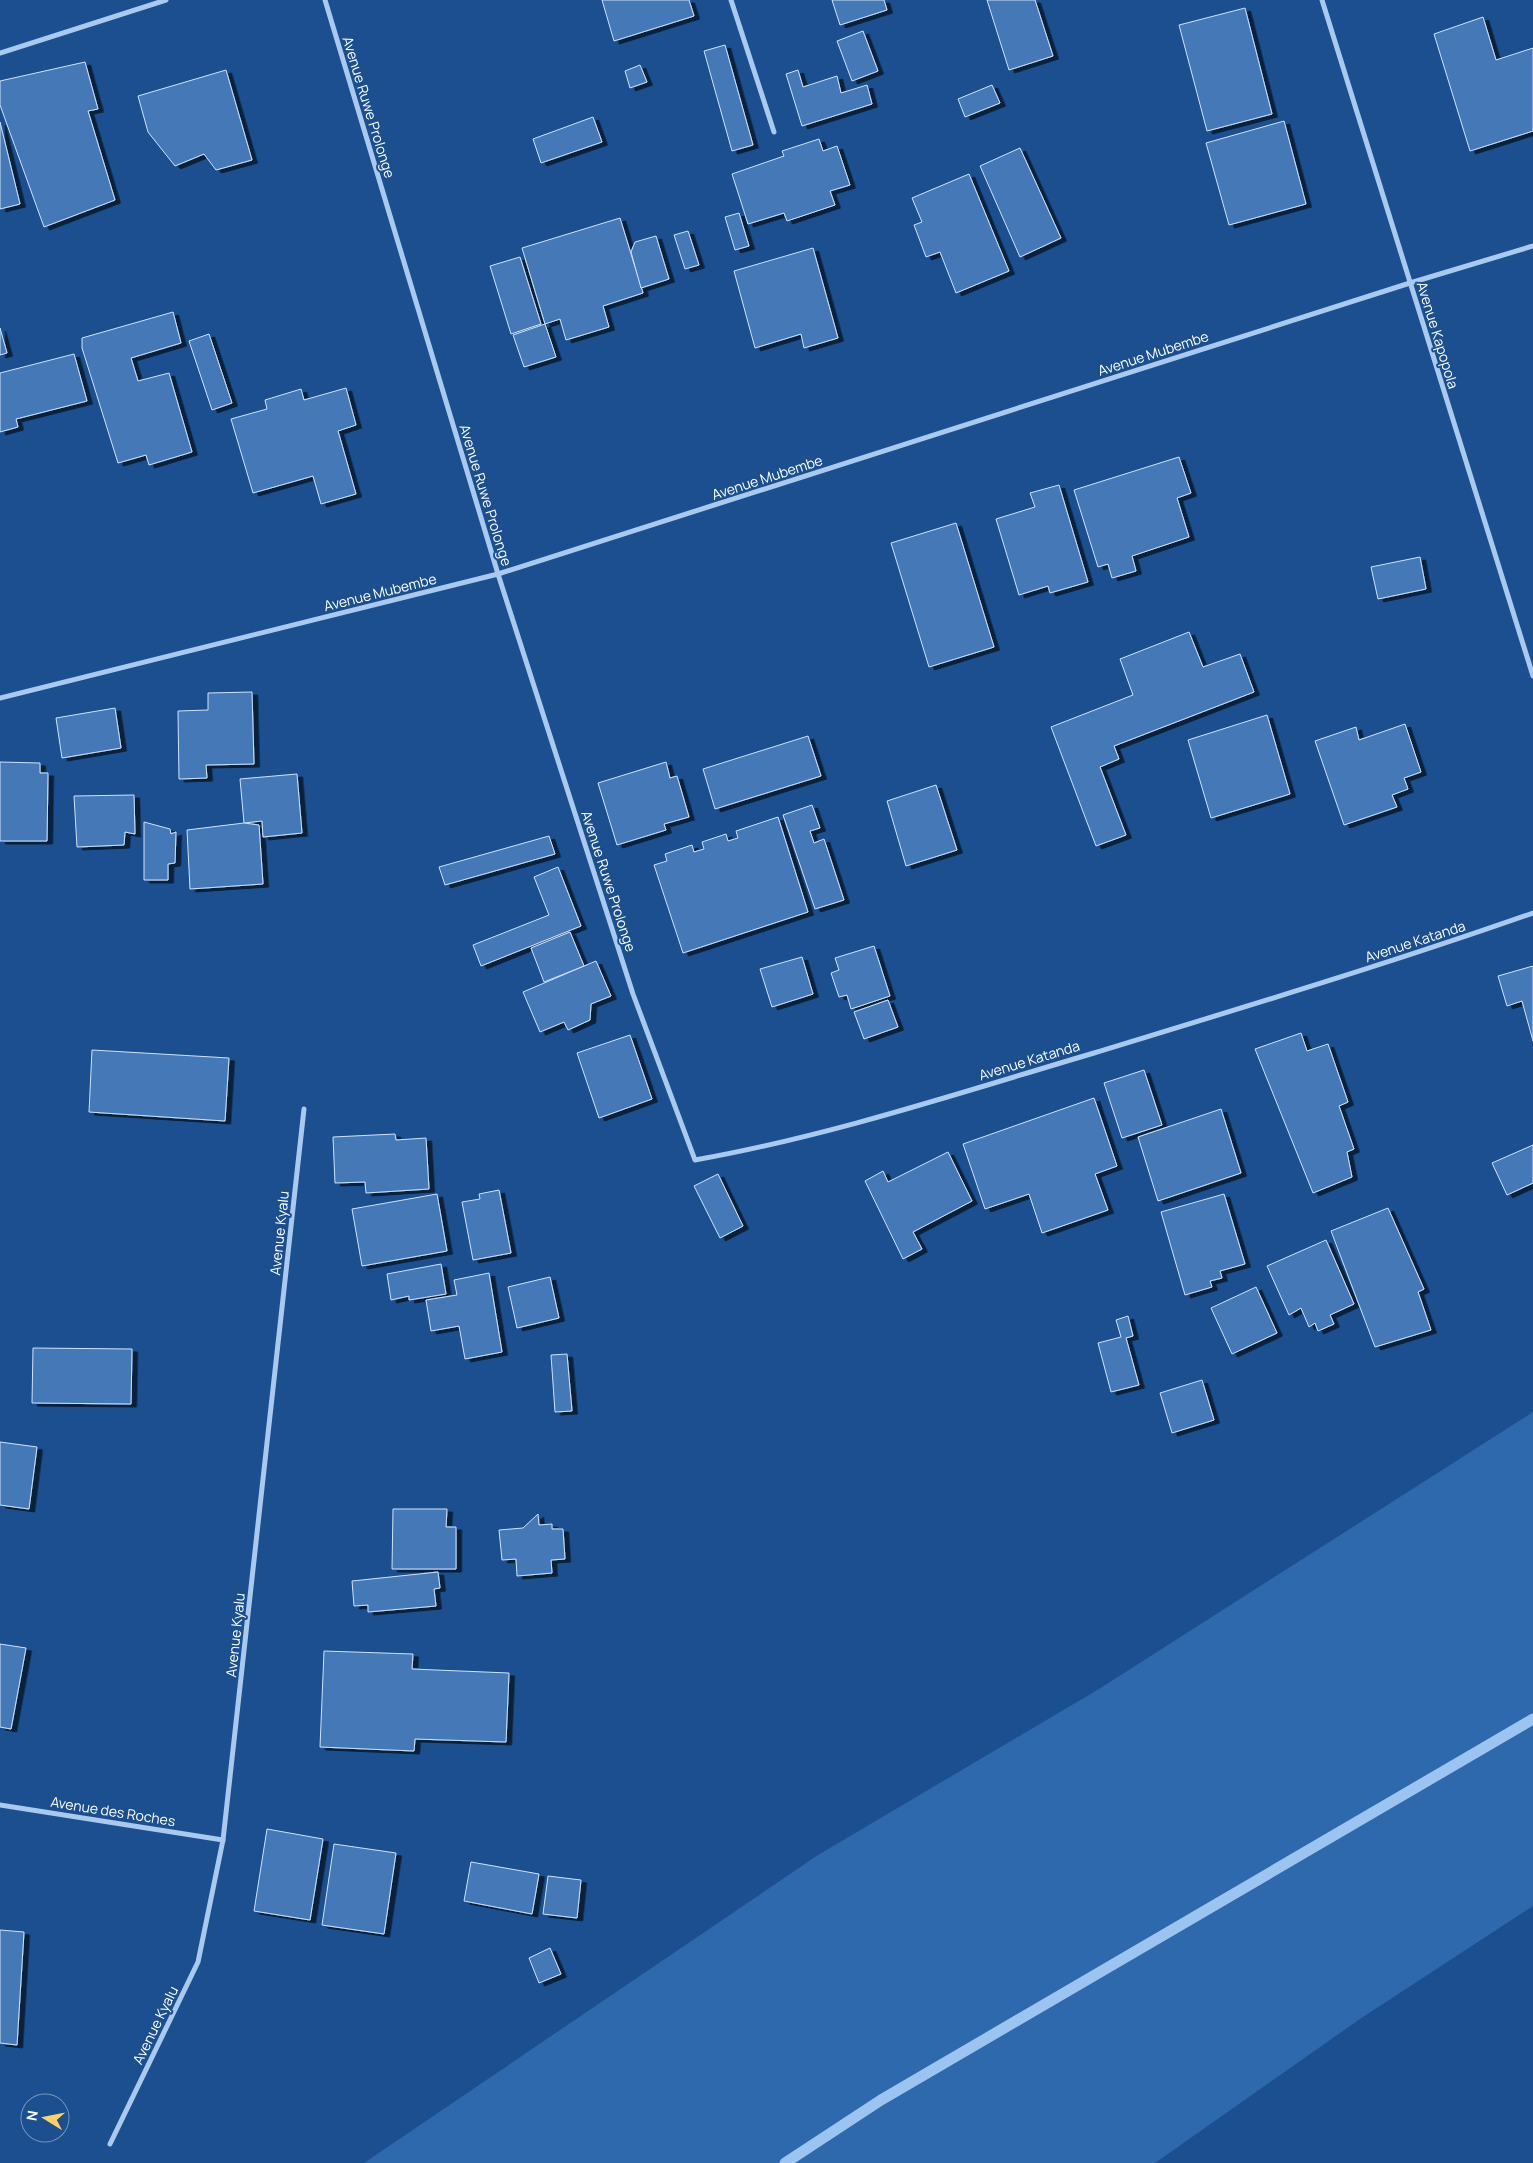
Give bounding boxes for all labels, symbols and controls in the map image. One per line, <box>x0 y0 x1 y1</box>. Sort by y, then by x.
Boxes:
street label: Avenue Ruwe Prolonge <box>338 34 400 180</box>
street label: Avenue Kapopola <box>1413 279 1463 391</box>
street label: Avenue Mubembe <box>1095 326 1211 380</box>
street label: Avenue Ruwe Prolonge <box>455 422 517 568</box>
street label: Avenue Mubembe <box>709 450 825 504</box>
street label: Avenue Mubembe <box>322 569 438 615</box>
street label: Avenue Ruwe Prolonge <box>577 808 641 954</box>
street label: Avenue Katanda <box>1362 916 1468 966</box>
street label: Avenue Katanda <box>976 1036 1082 1084</box>
street label: Avenue Kyalu <box>265 1190 293 1276</box>
street label: Avenue Kyalu <box>221 1592 249 1678</box>
street label: Avenue des Roches <box>49 1792 177 1830</box>
street label: Avenue Kyalu <box>128 1983 182 2067</box>
north arrow <box>20 2093 70 2143</box>
text: N <box>21 2109 42 2122</box>

